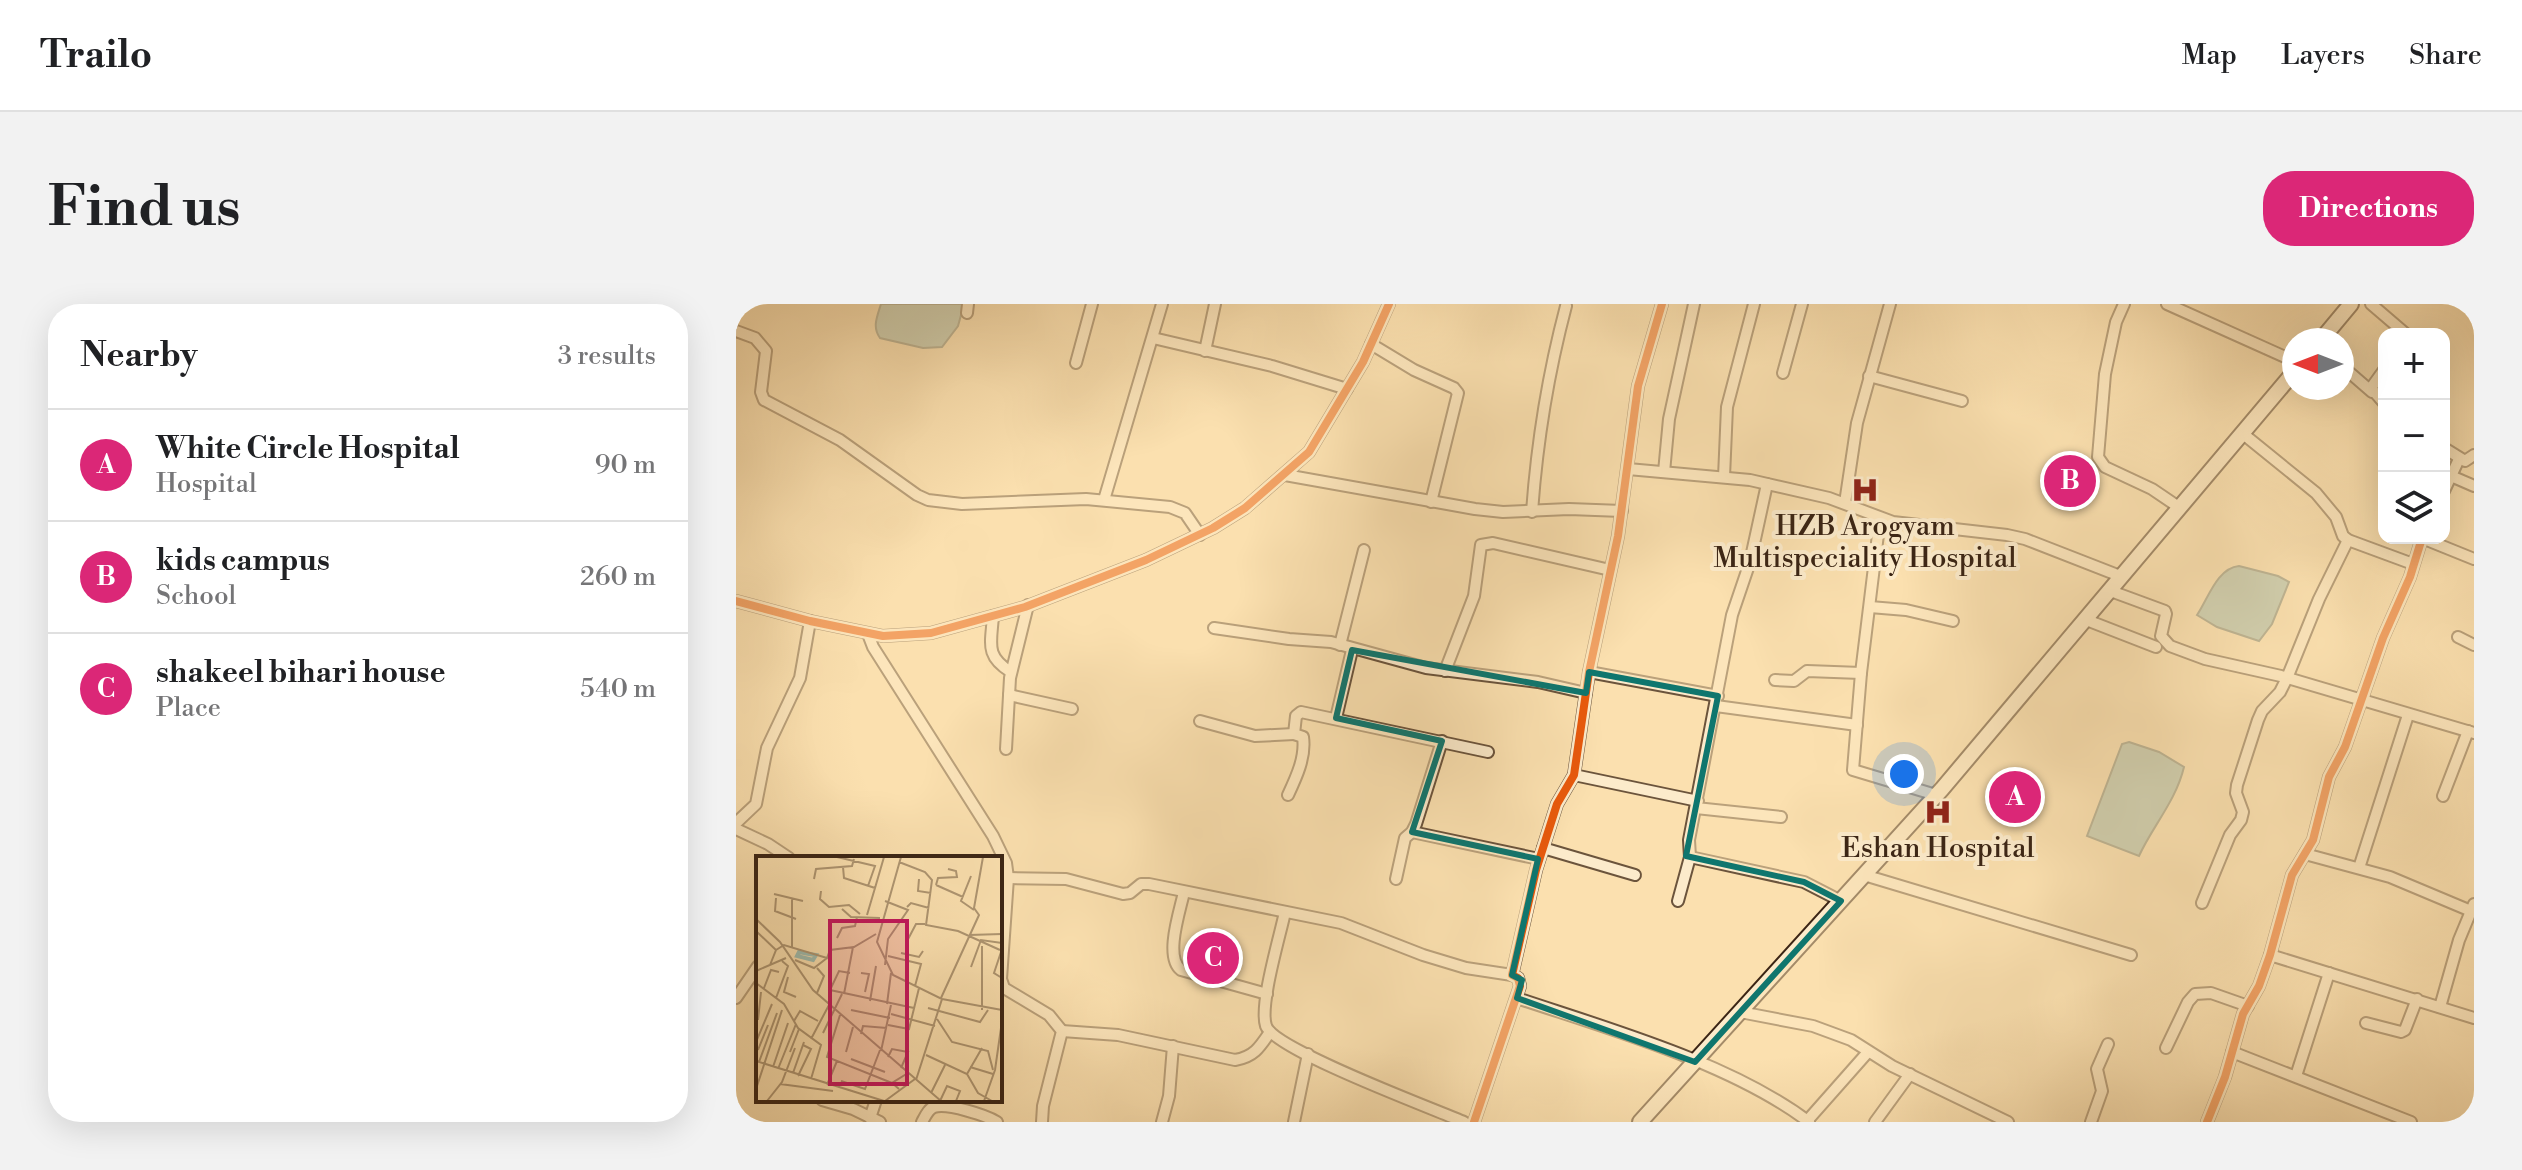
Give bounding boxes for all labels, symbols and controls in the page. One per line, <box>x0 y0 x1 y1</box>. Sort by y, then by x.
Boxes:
text: Trailo <box>40 32 152 79</box>
text: Map <box>2182 38 2237 73</box>
text: Layers <box>2281 38 2365 73</box>
text: Share <box>2409 38 2482 73</box>
button: Directions <box>2263 171 2474 246</box>
text: Find us <box>48 173 241 243</box>
north arrow <box>2282 328 2354 400</box>
map controls <box>2378 328 2450 544</box>
button: + <box>2378 328 2450 400</box>
text: Nearby <box>80 335 198 377</box>
text: 3 results <box>558 340 656 372</box>
button: − <box>2378 400 2450 472</box>
text: White Circle Hospital <box>156 430 460 468</box>
text: A <box>97 449 115 481</box>
text: 90 m <box>595 449 656 481</box>
pin: B <box>2044 451 2096 511</box>
text: Hospital <box>156 468 257 500</box>
button: layers <box>2378 472 2450 544</box>
hospital icon: HZB Arogyam Multispeciality Hospital <box>1850 475 1880 505</box>
place label: HZB Arogyam Multispeciality Hospital <box>1713 509 2017 576</box>
text: kids campus <box>156 542 330 580</box>
text: B <box>96 561 116 593</box>
text: 260 m <box>580 561 656 593</box>
text: School <box>156 580 236 612</box>
text: shakeel bihari house <box>156 654 446 692</box>
text: C <box>97 673 115 705</box>
text: 540 m <box>580 673 656 705</box>
text: Place <box>156 692 221 724</box>
your location <box>1884 754 1924 794</box>
pin: A <box>1989 767 2041 827</box>
hospital icon: Eshan Hospital <box>1923 797 1953 827</box>
place label: Eshan Hospital <box>1841 831 2035 866</box>
inset map <box>756 856 1002 1102</box>
pin: C <box>1187 928 1239 988</box>

